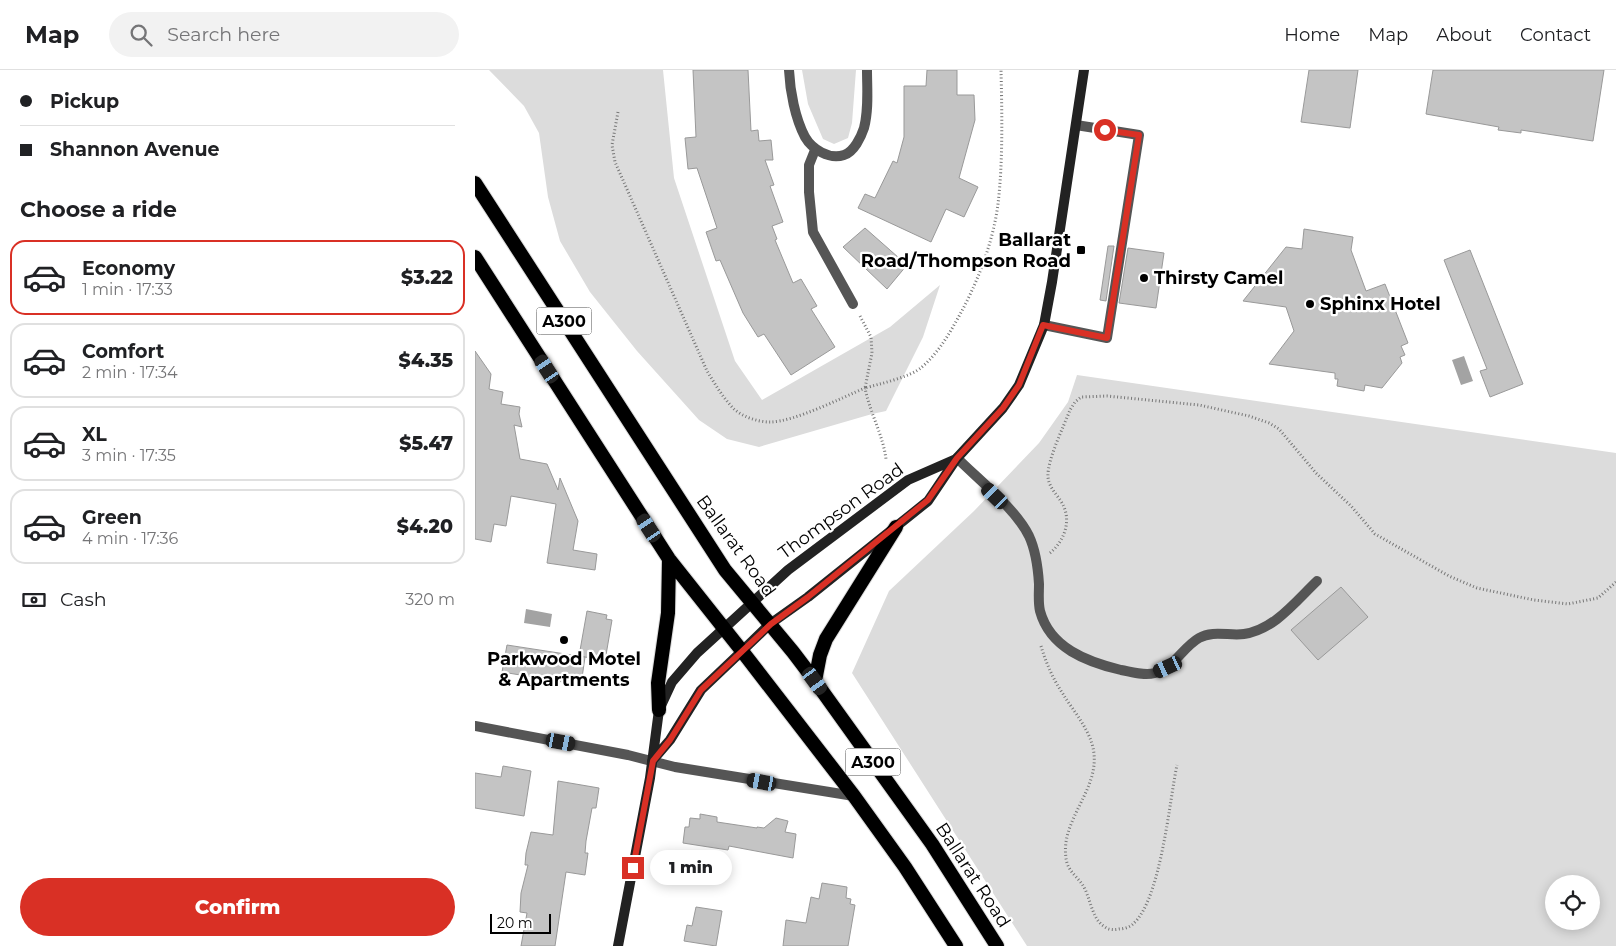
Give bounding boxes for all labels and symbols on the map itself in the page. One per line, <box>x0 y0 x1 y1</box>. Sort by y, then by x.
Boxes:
route start <box>1094 119 1116 141</box>
place label: Ballarat Road/Thompson Road <box>861 229 1071 272</box>
marker: Ballarat Road/Thompson Road <box>1075 244 1087 256</box>
place label: Thirsty Camel <box>1154 267 1283 289</box>
marker: Thirsty Camel <box>1138 272 1150 284</box>
place label: Sphinx Hotel <box>1320 293 1441 315</box>
marker: Sphinx Hotel <box>1304 298 1316 310</box>
road number: A300 <box>537 308 591 334</box>
car <box>532 352 561 386</box>
street label: Thompson Road <box>774 458 908 564</box>
car <box>979 480 1011 512</box>
street label: Ballarat Road <box>692 491 780 601</box>
car <box>634 511 663 545</box>
marker: Parkwood Motel & Apartments <box>558 634 570 646</box>
place label: Parkwood Motel & Apartments <box>487 648 641 691</box>
car <box>1151 654 1184 680</box>
car <box>800 664 829 698</box>
car <box>544 732 577 752</box>
road number: A300 <box>845 749 901 776</box>
car <box>745 772 778 792</box>
street label: Ballarat Road <box>931 818 1015 932</box>
callout: 1 min <box>651 850 733 886</box>
route end <box>622 857 644 879</box>
scale bar <box>490 911 551 934</box>

